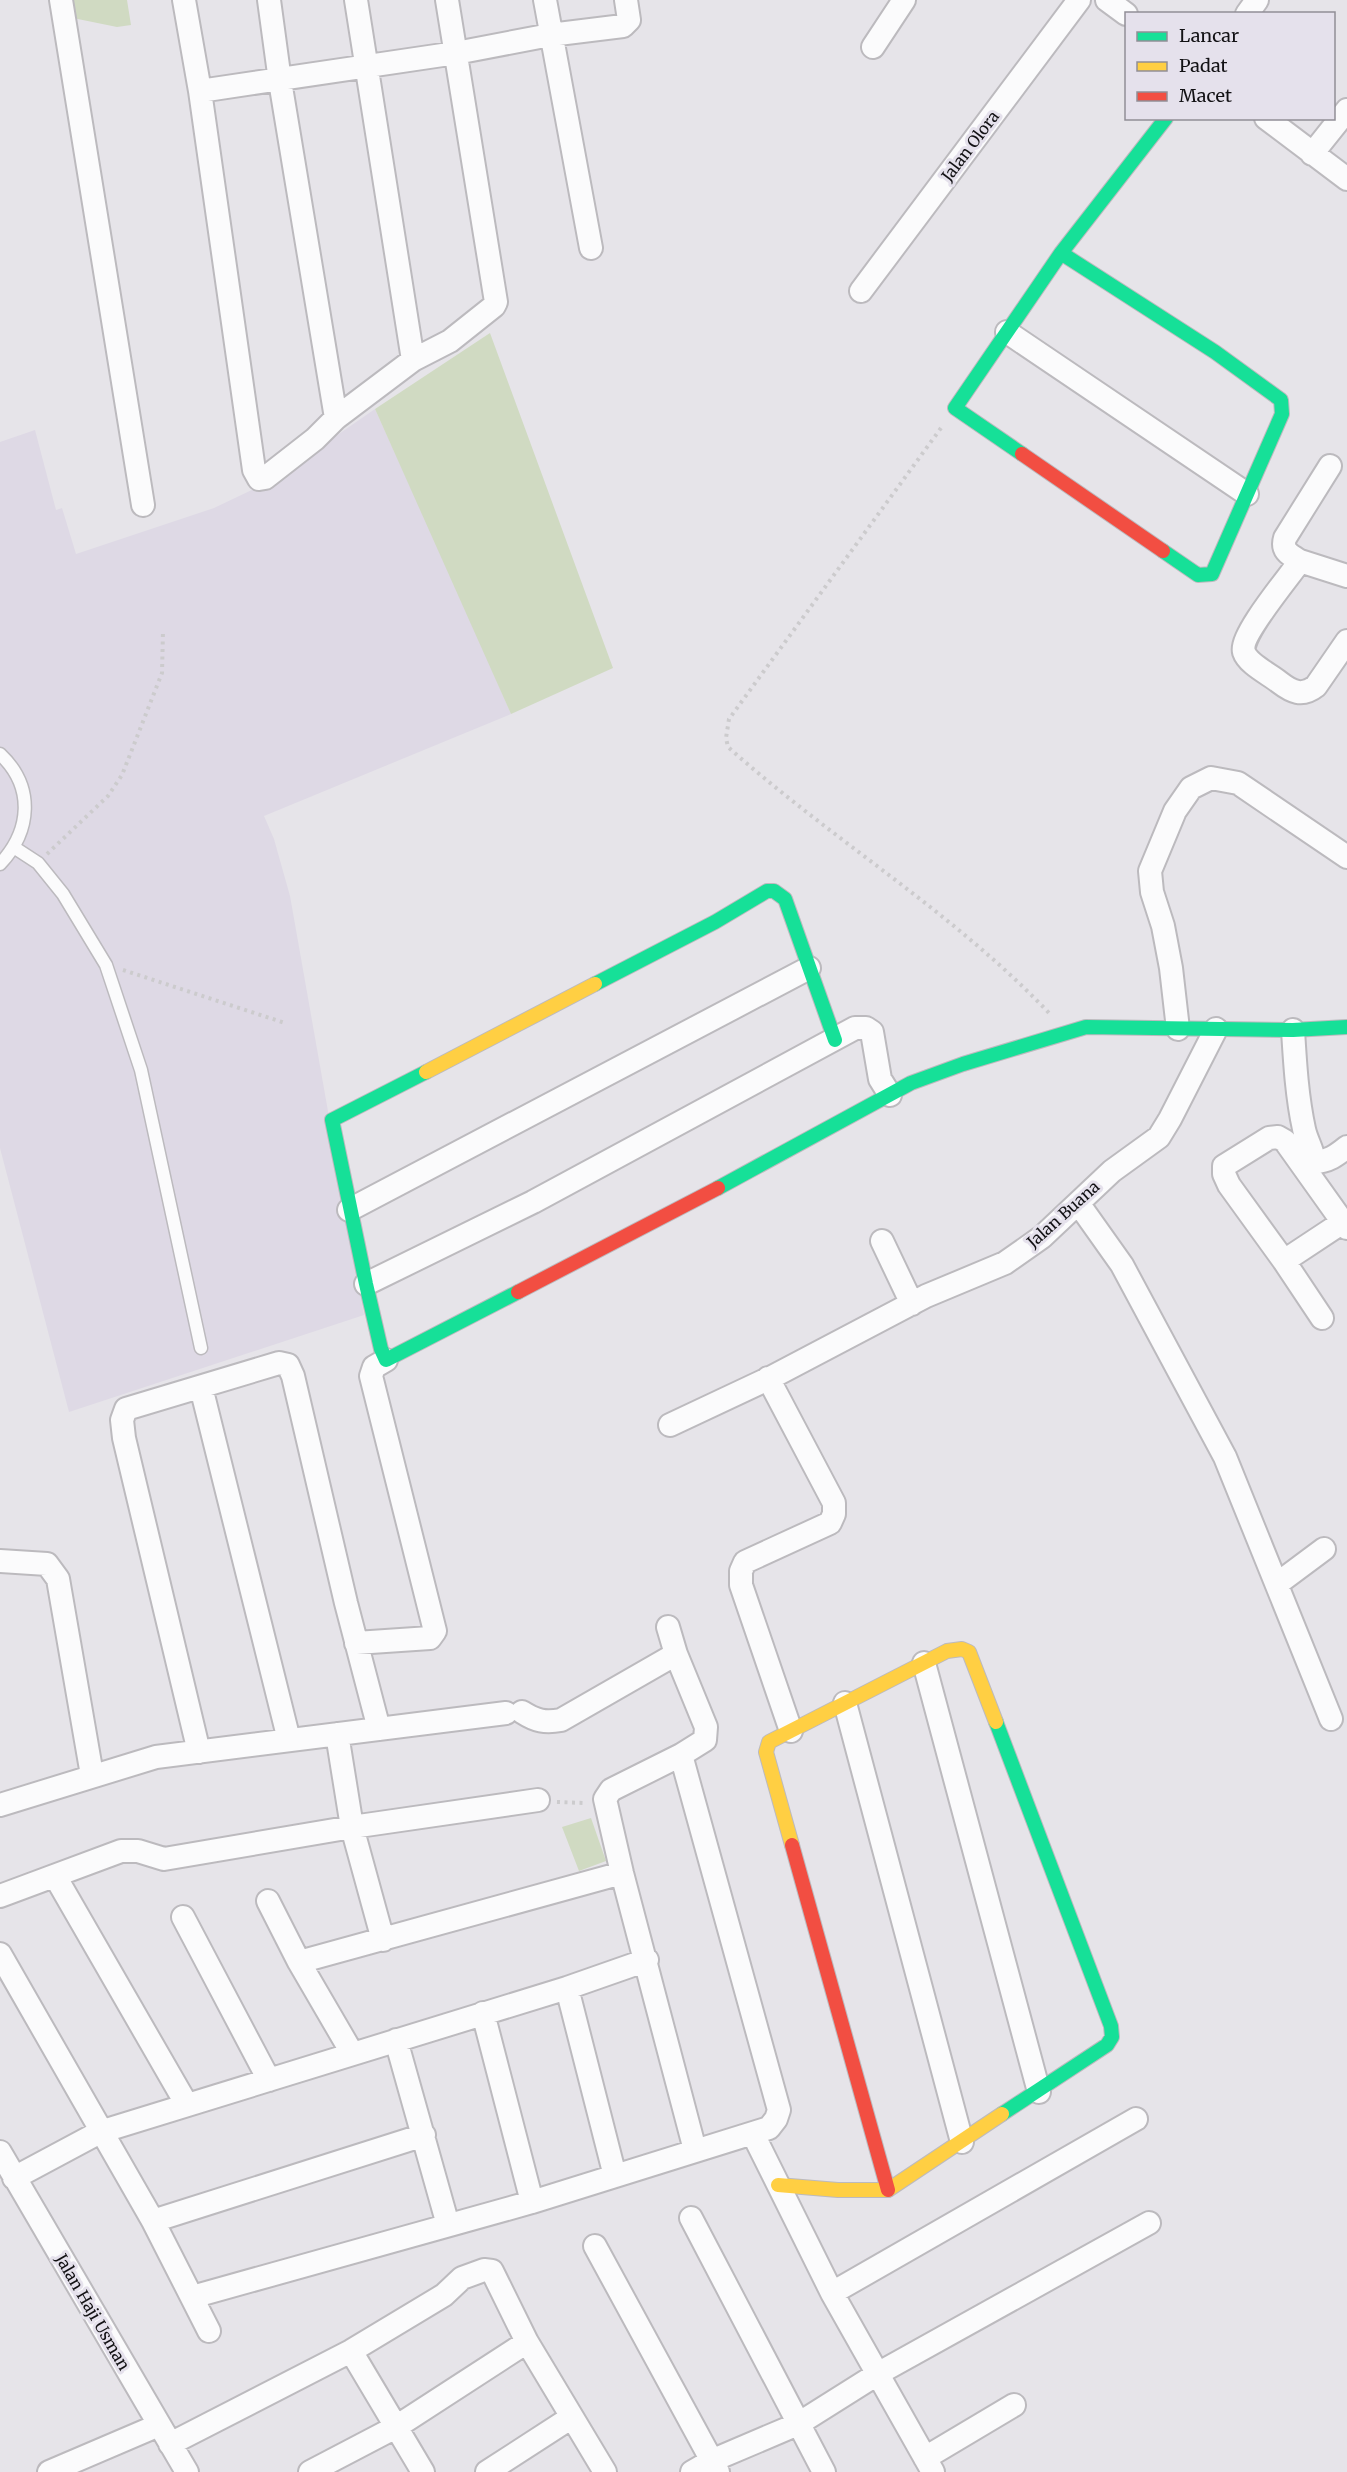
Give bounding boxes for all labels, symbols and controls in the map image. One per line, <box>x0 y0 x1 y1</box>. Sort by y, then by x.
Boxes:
legend <box>1125 12 1335 120</box>
text: Lancar <box>1179 24 1239 47</box>
text: Padat <box>1179 54 1228 77</box>
text: Macet <box>1179 84 1232 107</box>
street label: Jalan Olora <box>936 106 1003 186</box>
street label: Jalan Buana <box>1022 1176 1104 1252</box>
street label: Jalan Haji Usman <box>51 2249 135 2374</box>

